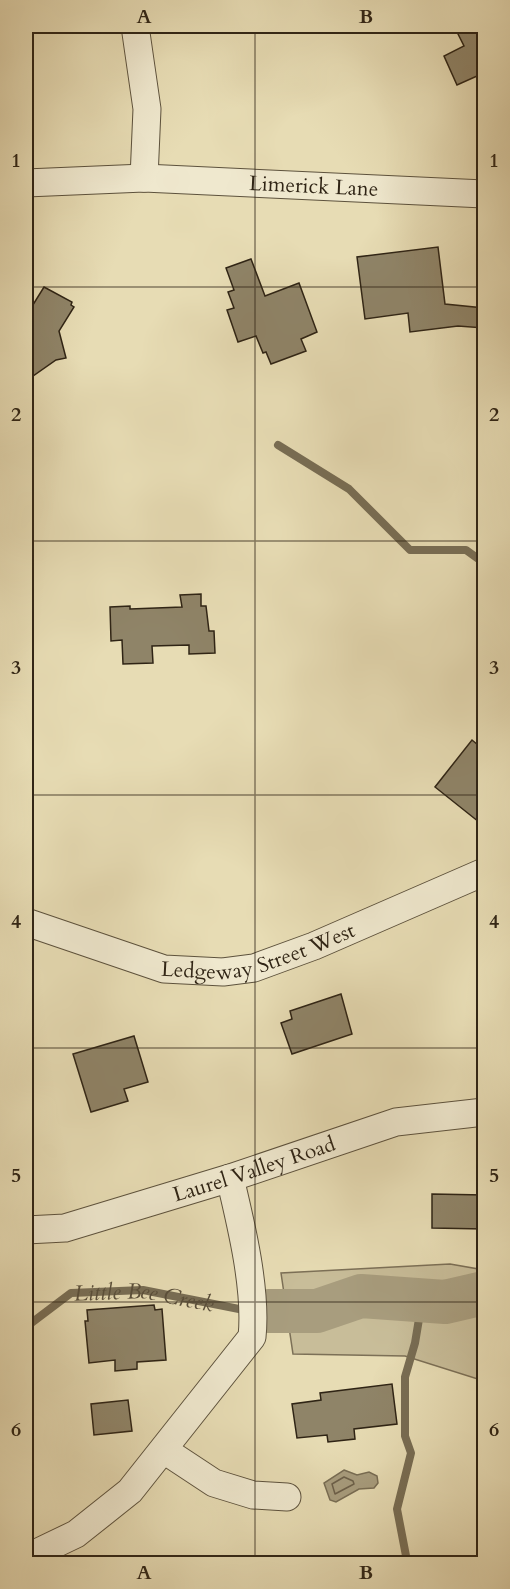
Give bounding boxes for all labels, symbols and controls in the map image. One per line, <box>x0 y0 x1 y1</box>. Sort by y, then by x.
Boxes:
text: A <box>136 3 152 30</box>
text: B <box>359 3 373 30</box>
text: 1 <box>11 147 21 174</box>
text: 1 <box>489 147 499 174</box>
street label: Limerick Lane <box>248 169 379 204</box>
text: 2 <box>11 401 21 428</box>
text: 2 <box>489 401 499 428</box>
text: 3 <box>11 654 21 681</box>
text: 3 <box>489 654 499 681</box>
text: 4 <box>11 908 21 935</box>
text: 4 <box>489 908 499 935</box>
street label: Ledgeway Street West <box>160 916 360 988</box>
street label: Laurel Valley Road <box>169 1130 339 1209</box>
text: 5 <box>11 1162 21 1189</box>
text: 5 <box>489 1162 499 1189</box>
water label: Little Bee Creek <box>73 1276 217 1320</box>
text: 6 <box>11 1416 21 1443</box>
text: 6 <box>489 1416 499 1443</box>
text: A <box>136 1559 152 1586</box>
text: B <box>359 1559 373 1586</box>

